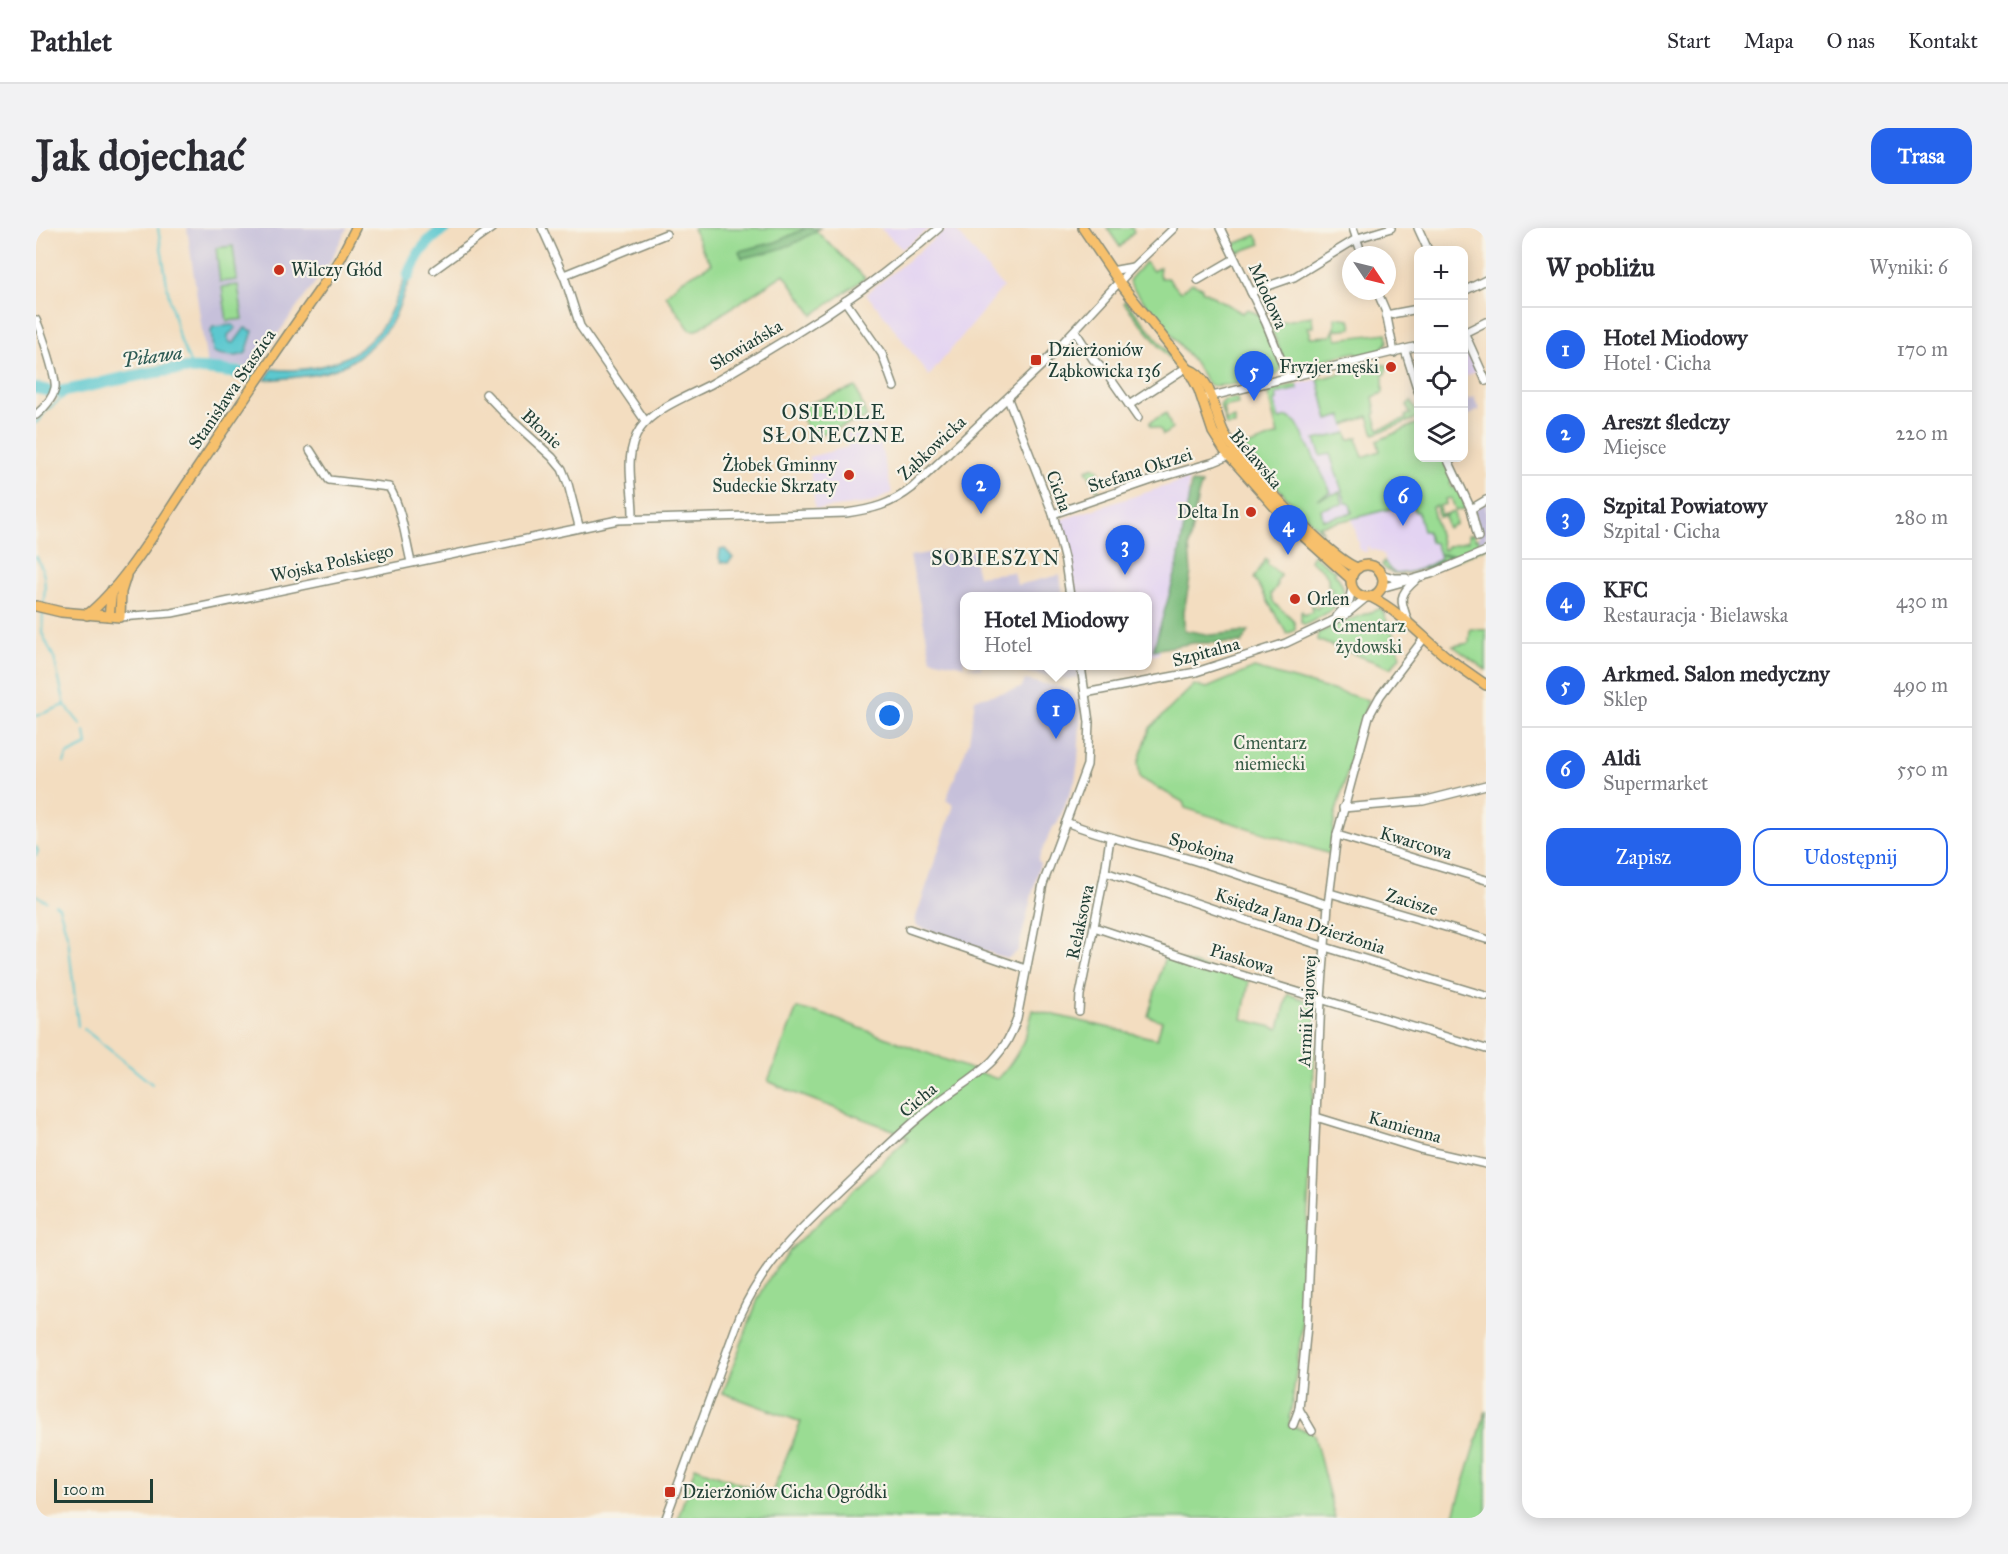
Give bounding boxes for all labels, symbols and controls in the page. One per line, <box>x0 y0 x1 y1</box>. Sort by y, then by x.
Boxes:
text: Pathlet <box>30 24 112 59</box>
text: Start <box>1667 28 1711 54</box>
text: Mapa <box>1744 28 1794 54</box>
text: O nas <box>1827 28 1875 54</box>
text: Kontakt <box>1908 28 1978 54</box>
button: Trasa <box>1871 128 1972 184</box>
text: Jak dojechać <box>36 130 245 182</box>
north arrow <box>1342 246 1396 300</box>
map controls <box>1414 246 1468 462</box>
button: + <box>1414 246 1468 300</box>
text: W pobliżu <box>1546 251 1655 283</box>
text: Wyniki: 6 <box>1869 255 1948 279</box>
place label: Wilczy Głód <box>291 259 382 281</box>
street label: Miodowa <box>1244 259 1292 333</box>
marker: Wilczy Głód <box>272 263 286 277</box>
button: − <box>1414 300 1468 354</box>
street label: Słowiańska <box>706 315 787 375</box>
street label: Stanisława Staszica <box>184 324 281 453</box>
text: Hotel Miodowy <box>1603 324 1747 351</box>
text: 1 <box>1562 337 1569 361</box>
text: 170 m <box>1897 337 1948 361</box>
place label: Dzierżoniów Ząbkowicka 136 <box>1048 339 1161 382</box>
water label: Piława <box>120 340 184 372</box>
text: Hotel · Cicha <box>1603 351 1711 375</box>
pin: 5 <box>1234 352 1274 401</box>
marker: Dzierżoniów Ząbkowicka 136 <box>1029 353 1043 367</box>
button: locate <box>1414 354 1468 408</box>
place label: Fryzjer męski <box>1279 356 1379 378</box>
marker: Fryzjer męski <box>1384 360 1398 374</box>
district label: OSIEDLE SŁONECZNE <box>762 400 906 447</box>
street label: Błonie <box>517 405 567 453</box>
button: layers <box>1414 408 1468 462</box>
text: Areszt śledczy <box>1603 408 1730 435</box>
street label: Ząbkowicka <box>893 411 971 485</box>
text: 2 <box>1561 421 1570 445</box>
text: 220 m <box>1896 421 1948 445</box>
street label: Bielawska <box>1225 425 1287 493</box>
text: Miejsce <box>1603 435 1666 459</box>
street label: Stefana Okrzei <box>1085 443 1195 497</box>
place label: Żłobek Gminny Sudeckie Skrzaty <box>712 453 838 497</box>
pin: 2 <box>962 464 1000 514</box>
street label: Cicha <box>1041 467 1077 515</box>
marker: Żłobek Gminny Sudeckie Skrzaty <box>842 468 856 482</box>
pin: 6 <box>1384 476 1422 526</box>
text: Szpital Powiatowy <box>1603 492 1767 519</box>
place label: Delta In <box>1177 501 1239 523</box>
marker: Delta In <box>1244 505 1258 519</box>
text: 3 <box>1562 505 1570 529</box>
text: 280 m <box>1895 505 1948 529</box>
pin: 4 <box>1268 506 1308 555</box>
text: Szpital · Cicha <box>1603 519 1720 543</box>
pin: 3 <box>1106 526 1144 575</box>
street label: Wojska Polskiego <box>269 539 396 588</box>
district label: SOBIESZYN <box>931 546 1061 570</box>
text: KFC <box>1603 576 1648 603</box>
place label: Orlen <box>1307 588 1350 610</box>
text: 4 <box>1560 589 1571 613</box>
text: 430 m <box>1896 589 1948 613</box>
popup <box>960 592 1152 670</box>
marker: Orlen <box>1288 592 1302 606</box>
text: Restauracja · Bielawska <box>1603 603 1788 627</box>
text: Hotel Miodowy <box>984 606 1128 633</box>
park label: Cmentarz żydowski <box>1332 615 1406 658</box>
street label: Szpitalna <box>1170 632 1242 672</box>
text: Hotel <box>984 633 1032 657</box>
text: Arkmed. Salon medyczny <box>1603 660 1830 687</box>
text: 5 <box>1561 673 1570 697</box>
text: 490 m <box>1893 673 1948 697</box>
text: Sklep <box>1603 687 1647 711</box>
pin: 1 <box>1036 690 1076 739</box>
your location <box>875 701 904 730</box>
park label: Cmentarz niemiecki <box>1233 732 1307 775</box>
text: Aldi <box>1603 744 1641 771</box>
text: 6 <box>1560 757 1571 781</box>
text: 550 m <box>1897 757 1948 781</box>
text: Supermarket <box>1603 771 1708 795</box>
street label: Kwarcowa <box>1377 822 1455 864</box>
street label: Spokojna <box>1166 828 1238 869</box>
button: Zapisz <box>1546 828 1741 886</box>
button: Udostępnij <box>1753 828 1948 886</box>
street label: Relaksowa <box>1061 882 1099 961</box>
street label: Księdza Jana Dzierżonia <box>1212 883 1388 960</box>
street label: Zacisze <box>1383 884 1441 920</box>
street label: Piaskowa <box>1207 939 1277 979</box>
street label: Armii Krajowej <box>1293 955 1321 1068</box>
street label: Cicha <box>895 1078 942 1122</box>
street label: Kamienna <box>1366 1106 1444 1148</box>
scale bar <box>54 1476 153 1504</box>
text: 100 m <box>63 1480 105 1499</box>
place label: Dzierżoniów Cicha Ogródki <box>682 1481 887 1504</box>
marker: Dzierżoniów Cicha Ogródki <box>663 1485 677 1499</box>

